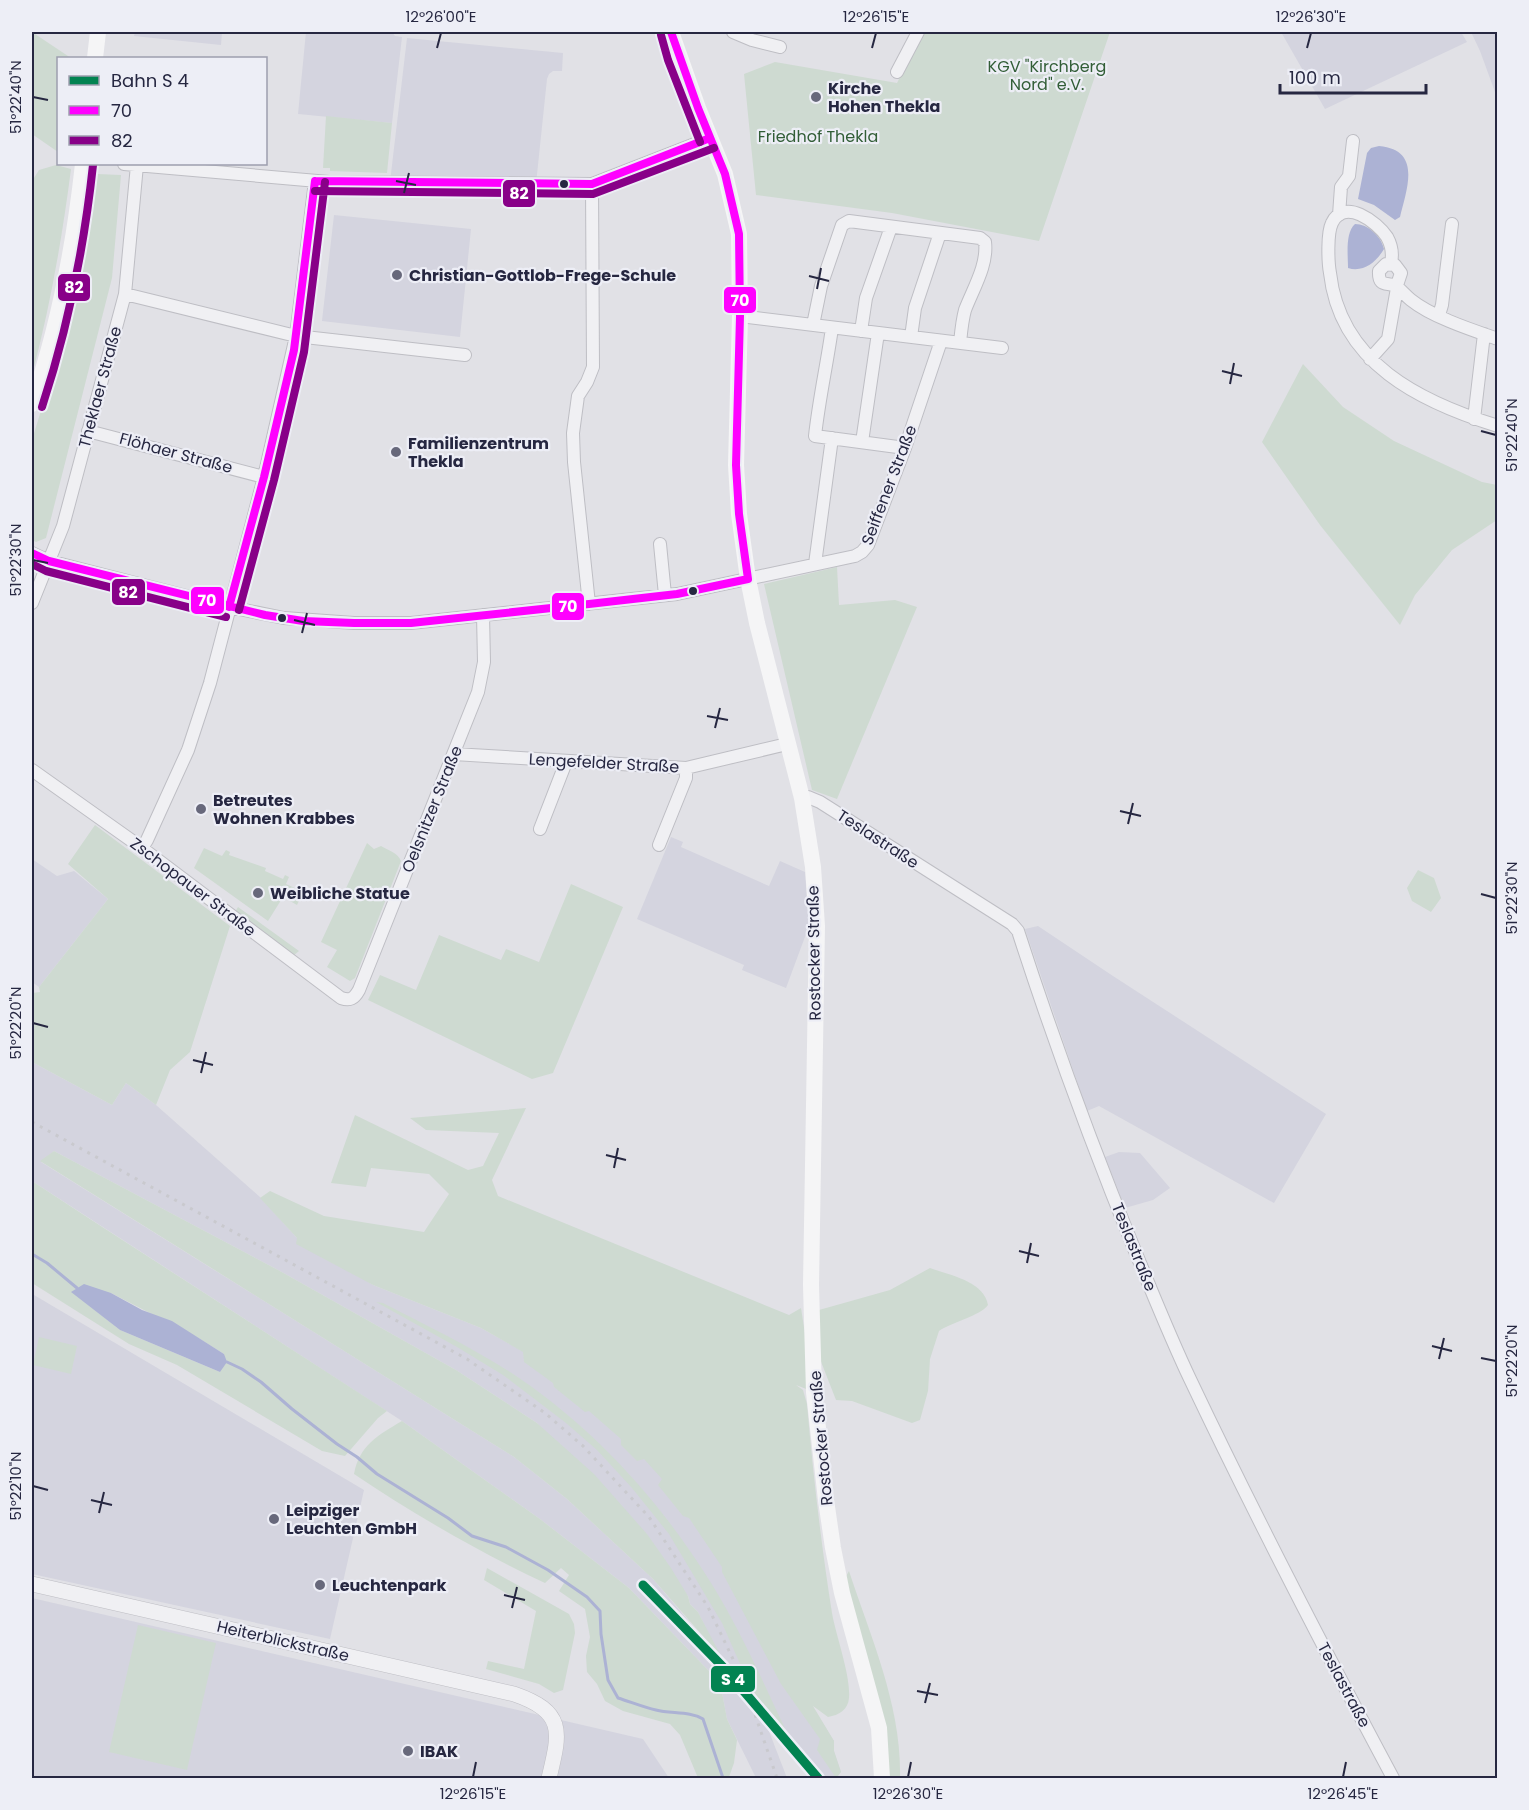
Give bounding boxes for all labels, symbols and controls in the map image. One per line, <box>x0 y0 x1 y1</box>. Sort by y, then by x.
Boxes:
text: 12°26'00"E <box>405 6 477 27</box>
text: 12°26'15"E <box>843 6 909 27</box>
text: 12°26'30"E <box>1276 6 1346 27</box>
park label: KGV "Kirchberg Nord" e.V. <box>988 55 1106 96</box>
legend <box>57 57 267 165</box>
scale bar <box>1280 57 1426 95</box>
text: 51°22'40"N <box>5 60 26 134</box>
text: 100 m <box>1289 65 1341 90</box>
text: Bahn S 4 <box>111 68 189 93</box>
place label: Kirche Hohen Thekla <box>828 77 940 118</box>
marker: Kirche Hohen Thekla <box>809 90 823 104</box>
text: 70 <box>111 98 132 123</box>
park label: Friedhof Thekla <box>758 125 878 148</box>
text: 82 <box>111 128 133 153</box>
unlabelled marker <box>558 178 570 190</box>
line badge: 82 <box>502 179 536 208</box>
text: 82 <box>509 182 529 205</box>
place label: Christian-Gottlob-Frege-Schule <box>409 264 676 287</box>
marker: Christian-Gottlob-Frege-Schule <box>390 268 404 282</box>
line badge: 82 <box>57 273 91 302</box>
text: 82 <box>64 276 84 299</box>
line badge: 70 <box>723 286 757 314</box>
text: 70 <box>731 289 750 312</box>
street label: Theklaer Straße <box>73 324 127 450</box>
text: 51°22'40"N <box>1501 398 1522 472</box>
street label: Seiffener Straße <box>856 422 923 548</box>
street label: Flöhaer Straße <box>117 427 235 479</box>
place label: Familienzentrum Thekla <box>408 432 549 473</box>
marker: Familienzentrum Thekla <box>389 445 403 459</box>
text: 51°22'30"N <box>5 523 26 597</box>
line badge: 82 <box>111 578 146 606</box>
text: 82 <box>118 581 138 604</box>
unlabelled marker <box>687 585 699 597</box>
line badge: 70 <box>190 586 225 615</box>
text: 70 <box>198 589 217 612</box>
line badge: 70 <box>551 592 585 621</box>
text: 70 <box>559 595 578 618</box>
unlabelled marker <box>276 612 288 624</box>
street label: Oelsnitzer Straße <box>396 742 468 876</box>
street label: Lengefelder Straße <box>528 748 680 778</box>
place label: Betreutes Wohnen Krabbes <box>213 789 355 830</box>
marker: Betreutes Wohnen Krabbes <box>194 802 208 816</box>
street label: Teslastraße <box>833 804 924 874</box>
street label: Zschopauer Straße <box>125 832 261 942</box>
text: 51°22'30"N <box>1501 861 1522 935</box>
place label: Weibliche Statue <box>270 882 410 905</box>
street label: Rostocker Straße <box>801 885 827 1021</box>
marker: Weibliche Statue <box>251 886 265 900</box>
text: 51°22'20"N <box>5 987 26 1059</box>
street label: Teslastraße <box>1106 1199 1162 1295</box>
text: 51°22'20"N <box>1501 1325 1522 1397</box>
street label: Rostocker Straße <box>804 1370 838 1506</box>
text: 51°22'10"N <box>5 1451 26 1521</box>
place label: Leipziger Leuchten GmbH <box>286 1499 417 1540</box>
marker: Leipziger Leuchten GmbH <box>267 1512 281 1526</box>
place label: Leuchtenpark <box>332 1574 446 1597</box>
marker: Leuchtenpark <box>313 1578 327 1592</box>
street label: Heiterblickstraße <box>215 1615 351 1667</box>
street label: Teslastraße <box>1312 1638 1376 1732</box>
line badge: S 4 <box>710 1665 756 1693</box>
text: S 4 <box>721 1668 745 1691</box>
place label: IBAK <box>420 1740 458 1763</box>
marker: IBAK <box>401 1744 415 1758</box>
text: 12°26'15"E <box>440 1783 506 1804</box>
text: 12°26'30"E <box>873 1783 943 1804</box>
text: 12°26'45"E <box>1307 1783 1379 1804</box>

